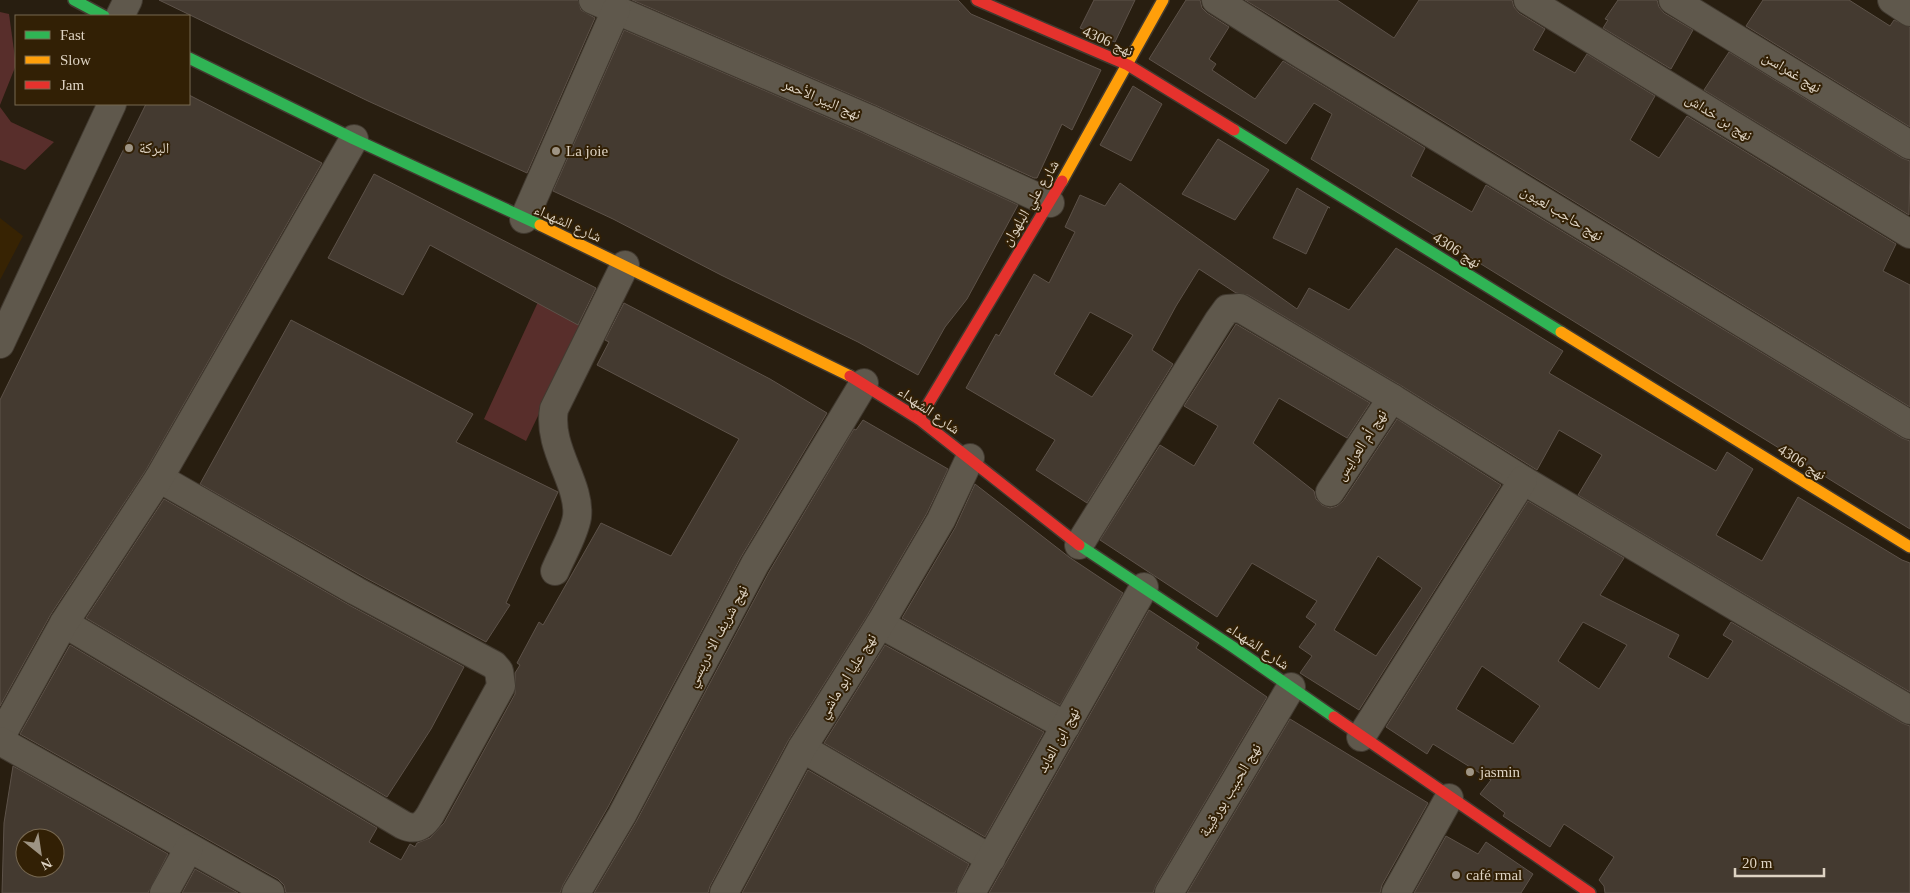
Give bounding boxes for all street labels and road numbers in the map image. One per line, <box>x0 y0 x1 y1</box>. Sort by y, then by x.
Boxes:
street label: نهج 4306 <box>1079 23 1136 61</box>
street label: نهج غمراسن <box>1759 48 1824 97</box>
street label: نهج البير الأحمر <box>779 75 863 124</box>
street label: نهج بن خداش <box>1682 90 1755 146</box>
street label: شارع علي البلهوان <box>998 157 1065 251</box>
street label: نهج حاجب لعيون <box>1517 182 1606 246</box>
street label: شارع الشهداء <box>531 201 604 247</box>
street label: نهج 4306 <box>1429 229 1484 273</box>
street label: شارع الشهداء <box>894 383 963 439</box>
street label: نهج أم العرايس <box>1332 406 1392 485</box>
street label: نهج 4306 <box>1774 441 1829 485</box>
street label: نهج شريف الا دريسي <box>683 582 754 691</box>
street label: شارع الشهداء <box>1223 619 1292 674</box>
street label: نهج عليا ابو ماشي <box>814 631 883 723</box>
street label: نهج ابن العابد <box>1034 705 1084 776</box>
street label: نهج الحبيب بورقيبة <box>1196 740 1266 841</box>

